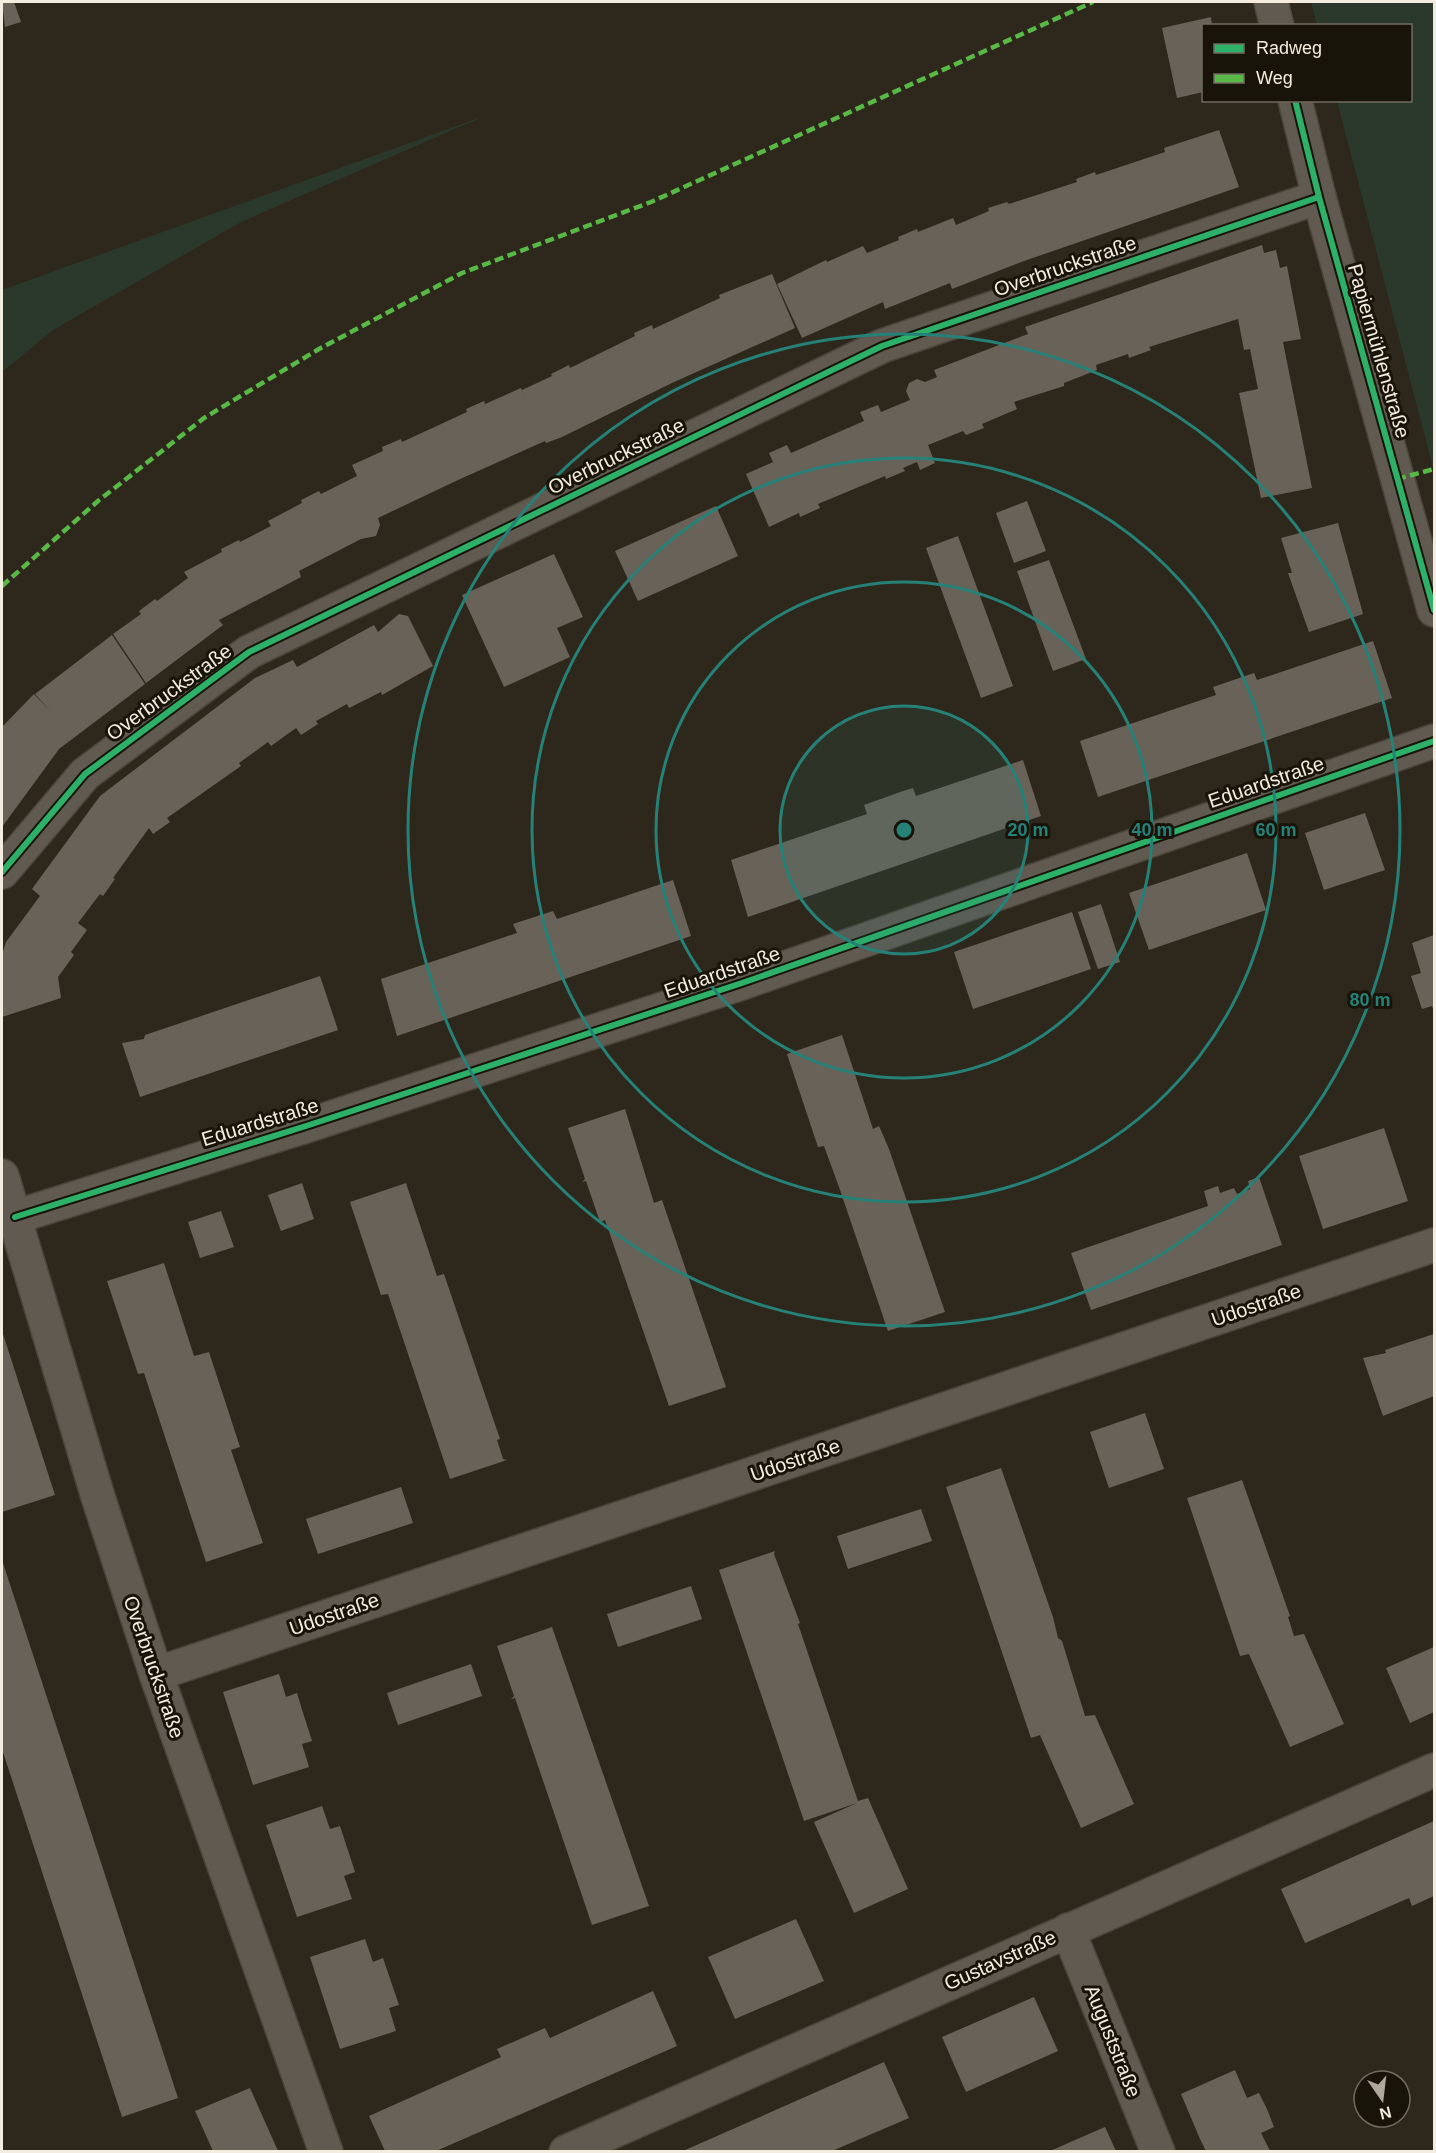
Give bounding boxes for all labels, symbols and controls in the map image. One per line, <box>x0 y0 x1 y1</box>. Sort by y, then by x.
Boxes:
legend <box>1202 24 1412 102</box>
text: Radweg <box>1256 38 1322 58</box>
text: Weg <box>1256 68 1293 88</box>
street label: Overbruckstraße <box>991 231 1139 301</box>
street label: Papiermühlenstraße <box>1344 261 1414 441</box>
street label: Overbruckstraße <box>544 413 688 499</box>
street label: Overbruckstraße <box>102 639 236 745</box>
street label: Eduardstraße <box>1205 752 1327 812</box>
centre of rings <box>894 820 914 840</box>
text: 20 m <box>1007 820 1049 840</box>
text: 40 m <box>1131 820 1173 840</box>
text: 60 m <box>1255 820 1297 840</box>
street label: Eduardstraße <box>661 942 783 1002</box>
text: 80 m <box>1349 990 1391 1010</box>
street label: Eduardstraße <box>199 1094 321 1150</box>
street label: Udostraße <box>1208 1279 1304 1331</box>
street label: Udostraße <box>747 1434 843 1486</box>
street label: Udostraße <box>286 1588 382 1640</box>
street label: Overbruckstraße <box>119 1593 189 1741</box>
street label: Gustavstraße <box>941 1926 1059 1994</box>
street label: Auguststraße <box>1081 1982 1145 2100</box>
north arrow <box>1352 2069 1412 2129</box>
text: N <box>1378 2103 1393 2123</box>

